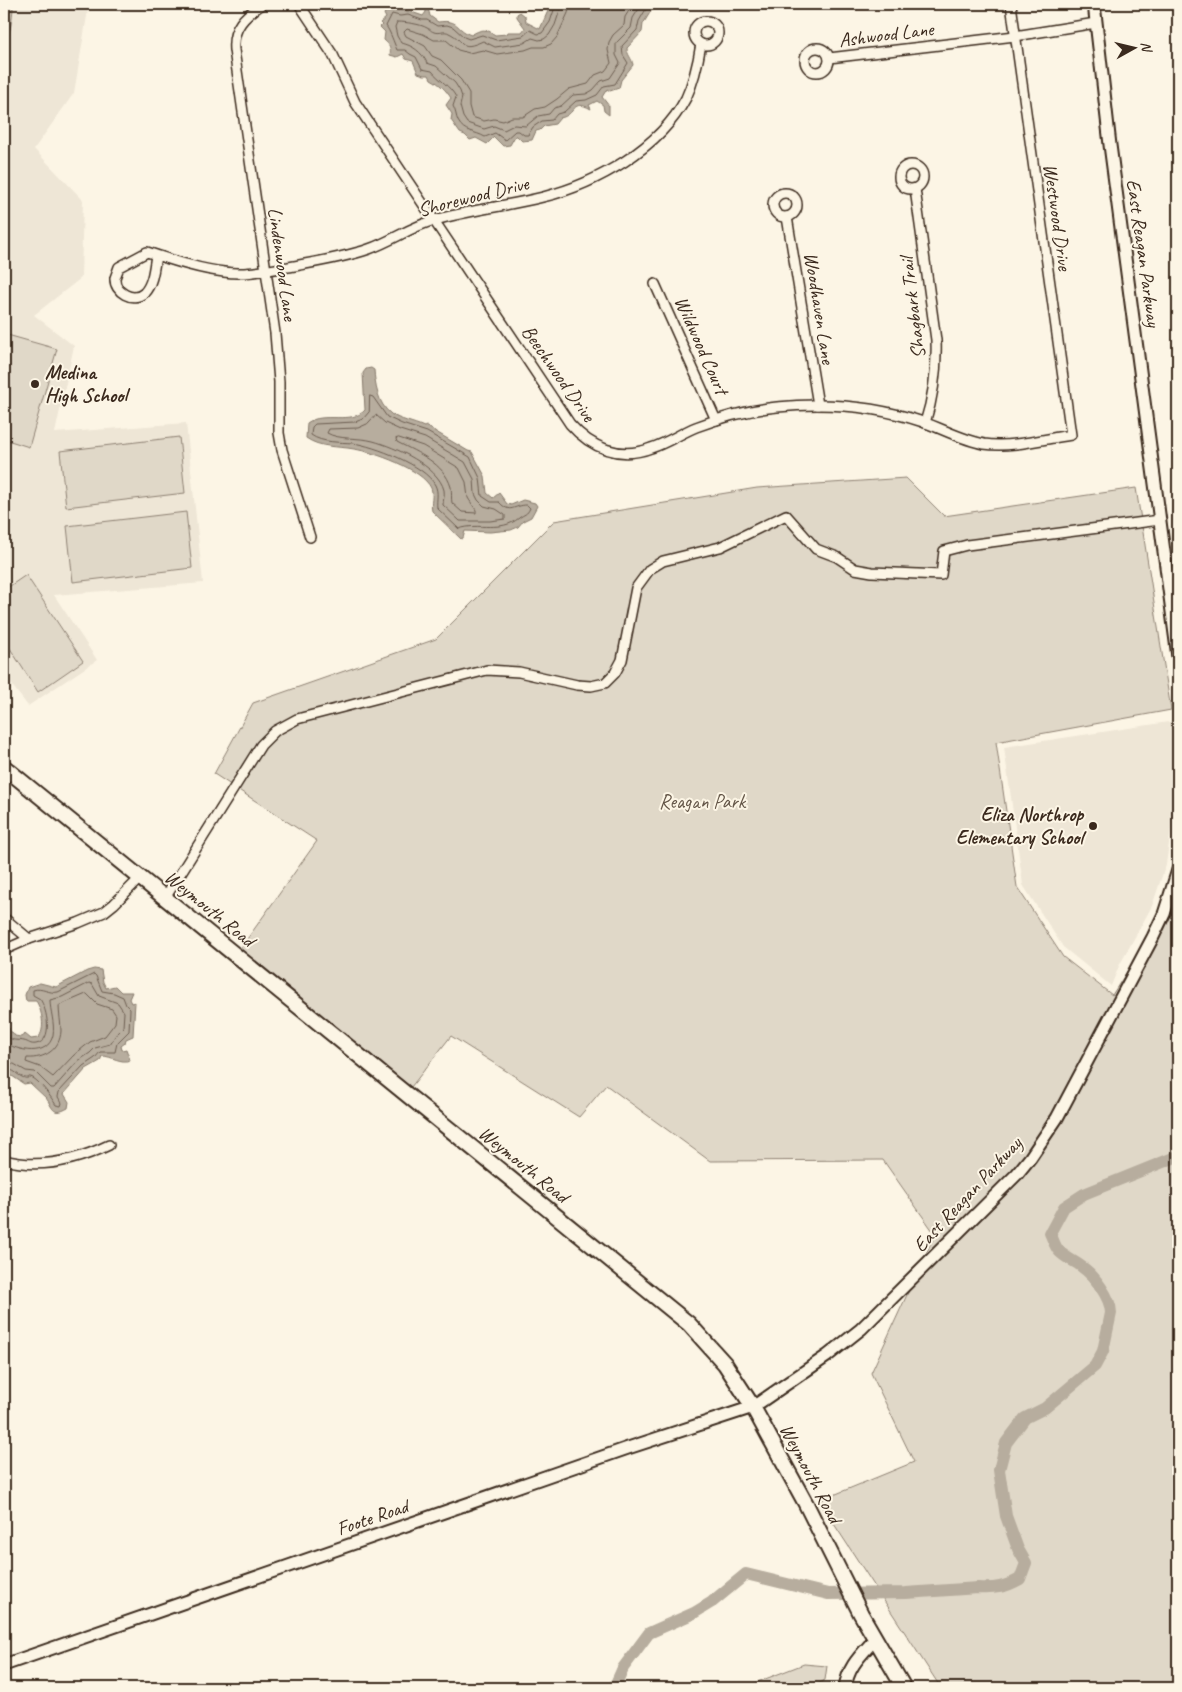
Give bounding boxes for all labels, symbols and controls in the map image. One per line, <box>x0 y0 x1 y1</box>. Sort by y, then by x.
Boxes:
street label: Ashwood Lane <box>837 16 936 53</box>
north arrow <box>1110 22 1160 72</box>
text: N <box>1137 41 1156 54</box>
street label: Westwood Drive <box>1038 162 1078 273</box>
street label: Shorewood Drive <box>415 170 532 222</box>
street label: East Reagan Parkway <box>1121 178 1166 330</box>
street label: Lindenwood Lane <box>262 206 303 324</box>
street label: Woodhaven Lane <box>798 250 841 367</box>
street label: Shagbark Trail <box>893 252 931 360</box>
street label: Wildwood Court <box>669 292 736 401</box>
street label: Beechwood Drive <box>516 320 602 428</box>
place label: Medina High School <box>45 360 130 408</box>
marker: Medina High School <box>29 378 41 390</box>
park label: Reagan Park <box>659 789 747 814</box>
place label: Eliza Northrop Elementary School <box>956 802 1086 850</box>
marker: Eliza Northrop Elementary School <box>1087 820 1099 832</box>
street label: Weymouth Road <box>160 864 262 954</box>
street label: Weymouth Road <box>474 1120 576 1210</box>
street label: East Reagan Parkway <box>908 1131 1028 1257</box>
street label: Weymouth Road <box>774 1419 849 1530</box>
street label: Foote Road <box>333 1493 414 1541</box>

